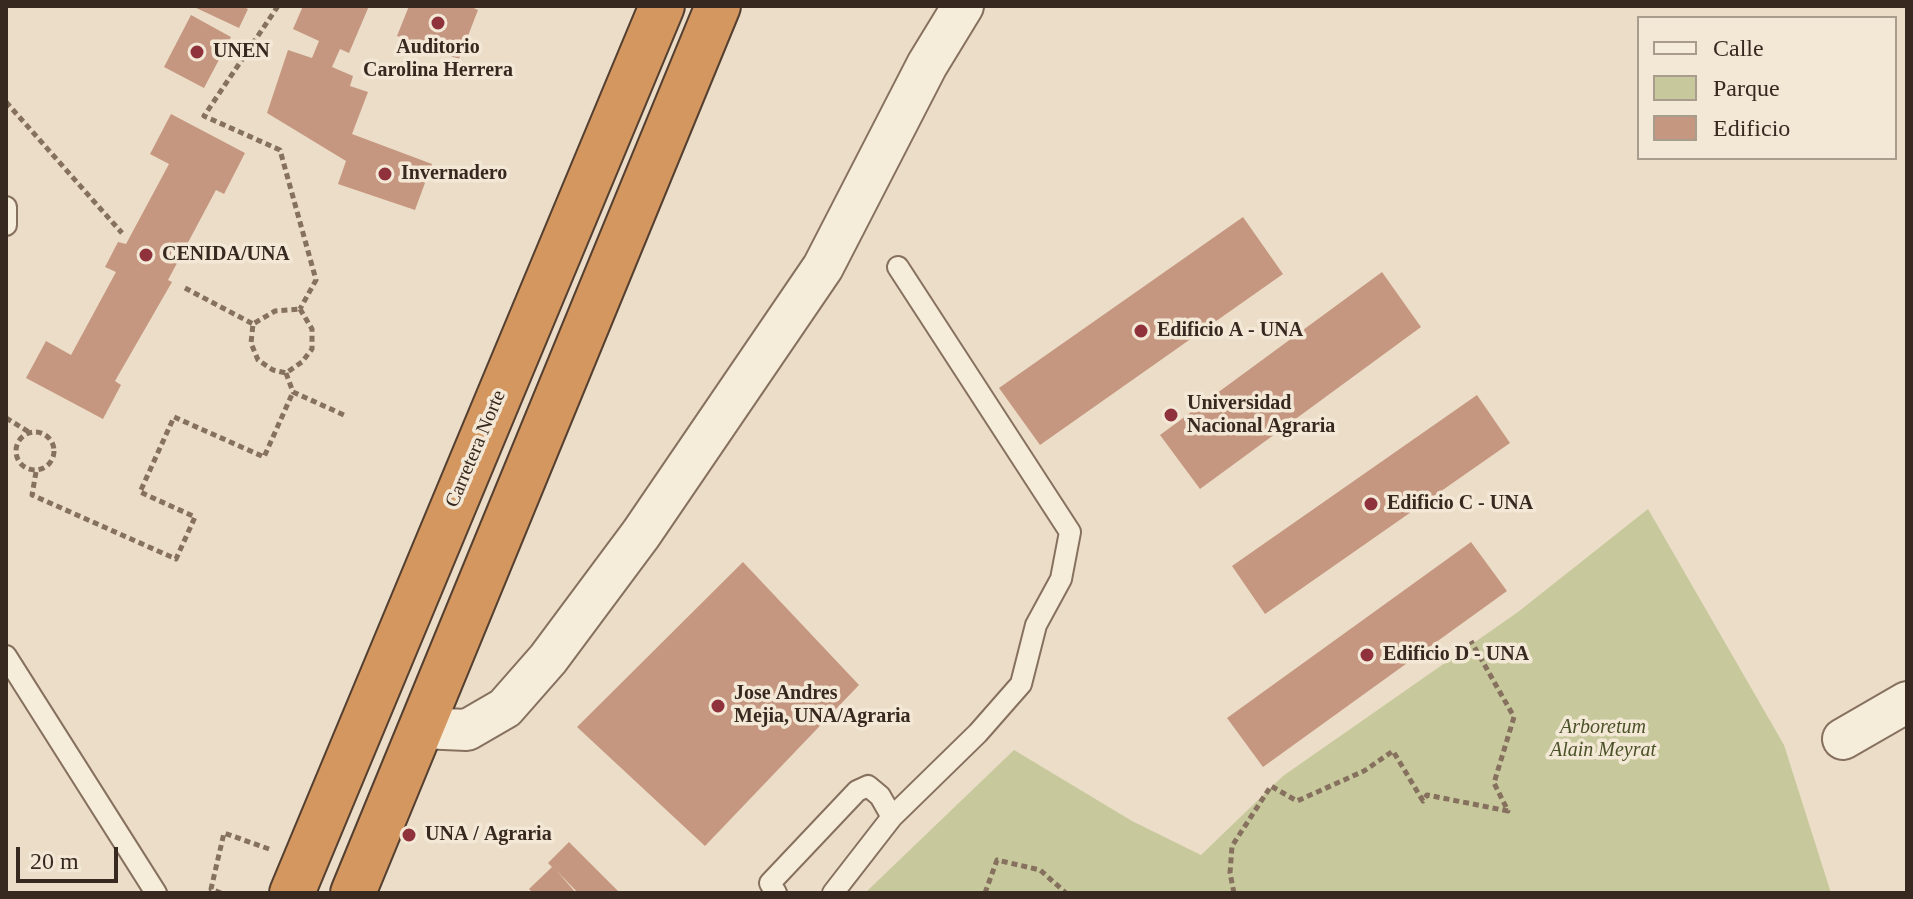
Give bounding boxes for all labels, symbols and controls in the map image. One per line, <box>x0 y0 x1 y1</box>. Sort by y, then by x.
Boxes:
marker: Auditorio Carolina Herrera <box>429 14 447 32</box>
legend <box>1637 16 1897 160</box>
text: Calle <box>1713 35 1764 61</box>
place label: Auditorio Carolina Herrera <box>363 36 513 83</box>
place label: UNEN <box>213 40 270 64</box>
marker: UNEN <box>188 43 206 61</box>
text: Parque <box>1713 75 1780 101</box>
text: Edificio <box>1713 115 1790 141</box>
place label: Invernadero <box>401 162 507 186</box>
marker: Invernadero <box>376 165 394 183</box>
place label: CENIDA/UNA <box>162 243 290 267</box>
marker: CENIDA/UNA <box>137 246 155 264</box>
place label: Edificio A - UNA <box>1157 319 1303 343</box>
marker: Edificio A - UNA <box>1132 322 1150 340</box>
street label: Carretera Norte <box>441 387 511 511</box>
place label: Universidad Nacional Agraria <box>1187 392 1335 439</box>
marker: Universidad Nacional Agraria <box>1162 406 1180 424</box>
place label: Edificio C - UNA <box>1387 492 1533 516</box>
marker: Edificio C - UNA <box>1362 495 1380 513</box>
place label: Edificio D - UNA <box>1383 643 1529 667</box>
marker: Edificio D - UNA <box>1358 646 1376 664</box>
place label: Jose Andres Mejia, UNA/Agraria <box>734 682 911 729</box>
marker: Jose Andres Mejia, UNA/Agraria <box>709 697 727 715</box>
park label: Arboretum Alain Meyrat <box>1550 716 1656 763</box>
place label: UNA / Agraria <box>425 823 552 847</box>
marker: UNA / Agraria <box>400 826 418 844</box>
scale bar <box>20 831 122 881</box>
text: 20 m <box>30 848 79 874</box>

